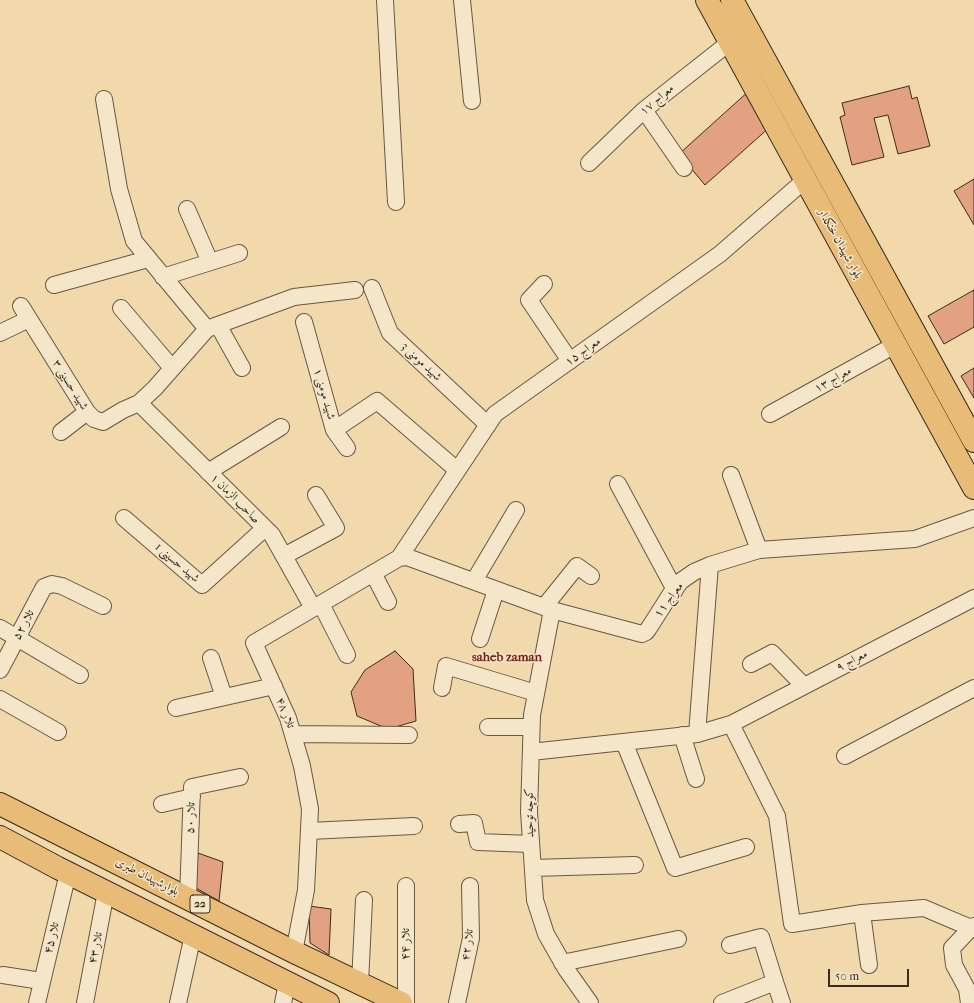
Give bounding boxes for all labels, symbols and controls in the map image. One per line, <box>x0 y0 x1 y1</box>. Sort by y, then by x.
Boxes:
street label: معراج ۱۷ <box>637 82 677 118</box>
street label: بلوار شهیدان خنکدار <box>815 206 865 282</box>
street label: معراج ۱۵ <box>562 335 604 369</box>
street label: شهید مومنی 3 <box>398 340 444 384</box>
street label: شهید حسینی ۳ <box>49 357 91 413</box>
street label: معراج ۱۳ <box>812 364 854 396</box>
street label: شهید مومنی ۱ <box>310 367 338 421</box>
street label: صاحب الزمان ۱ <box>207 471 263 527</box>
street label: شهید حسینی 1 <box>152 540 202 586</box>
street label: معراج ۱۱ <box>651 580 687 620</box>
street label: تلار ۵۲ <box>10 608 38 642</box>
street label: معراج ۹ <box>834 647 870 675</box>
district label: saheb zaman <box>472 650 542 666</box>
street label: تلار ۴۸ <box>272 695 298 731</box>
street label: کوچه توحید <box>522 788 538 838</box>
street label: تلار ۵۰ <box>183 802 199 834</box>
street label: بلوارشهیدان طبری <box>113 855 181 899</box>
road number: 22 <box>190 895 210 913</box>
street label: تلار ۴۵ <box>41 921 63 955</box>
street label: تلار ۴۴ <box>399 928 413 960</box>
street label: تلار ۴۲ <box>459 928 477 962</box>
street label: تلار ۴۳ <box>86 931 106 965</box>
scale bar <box>830 961 911 987</box>
text: 50 m <box>835 969 859 983</box>

